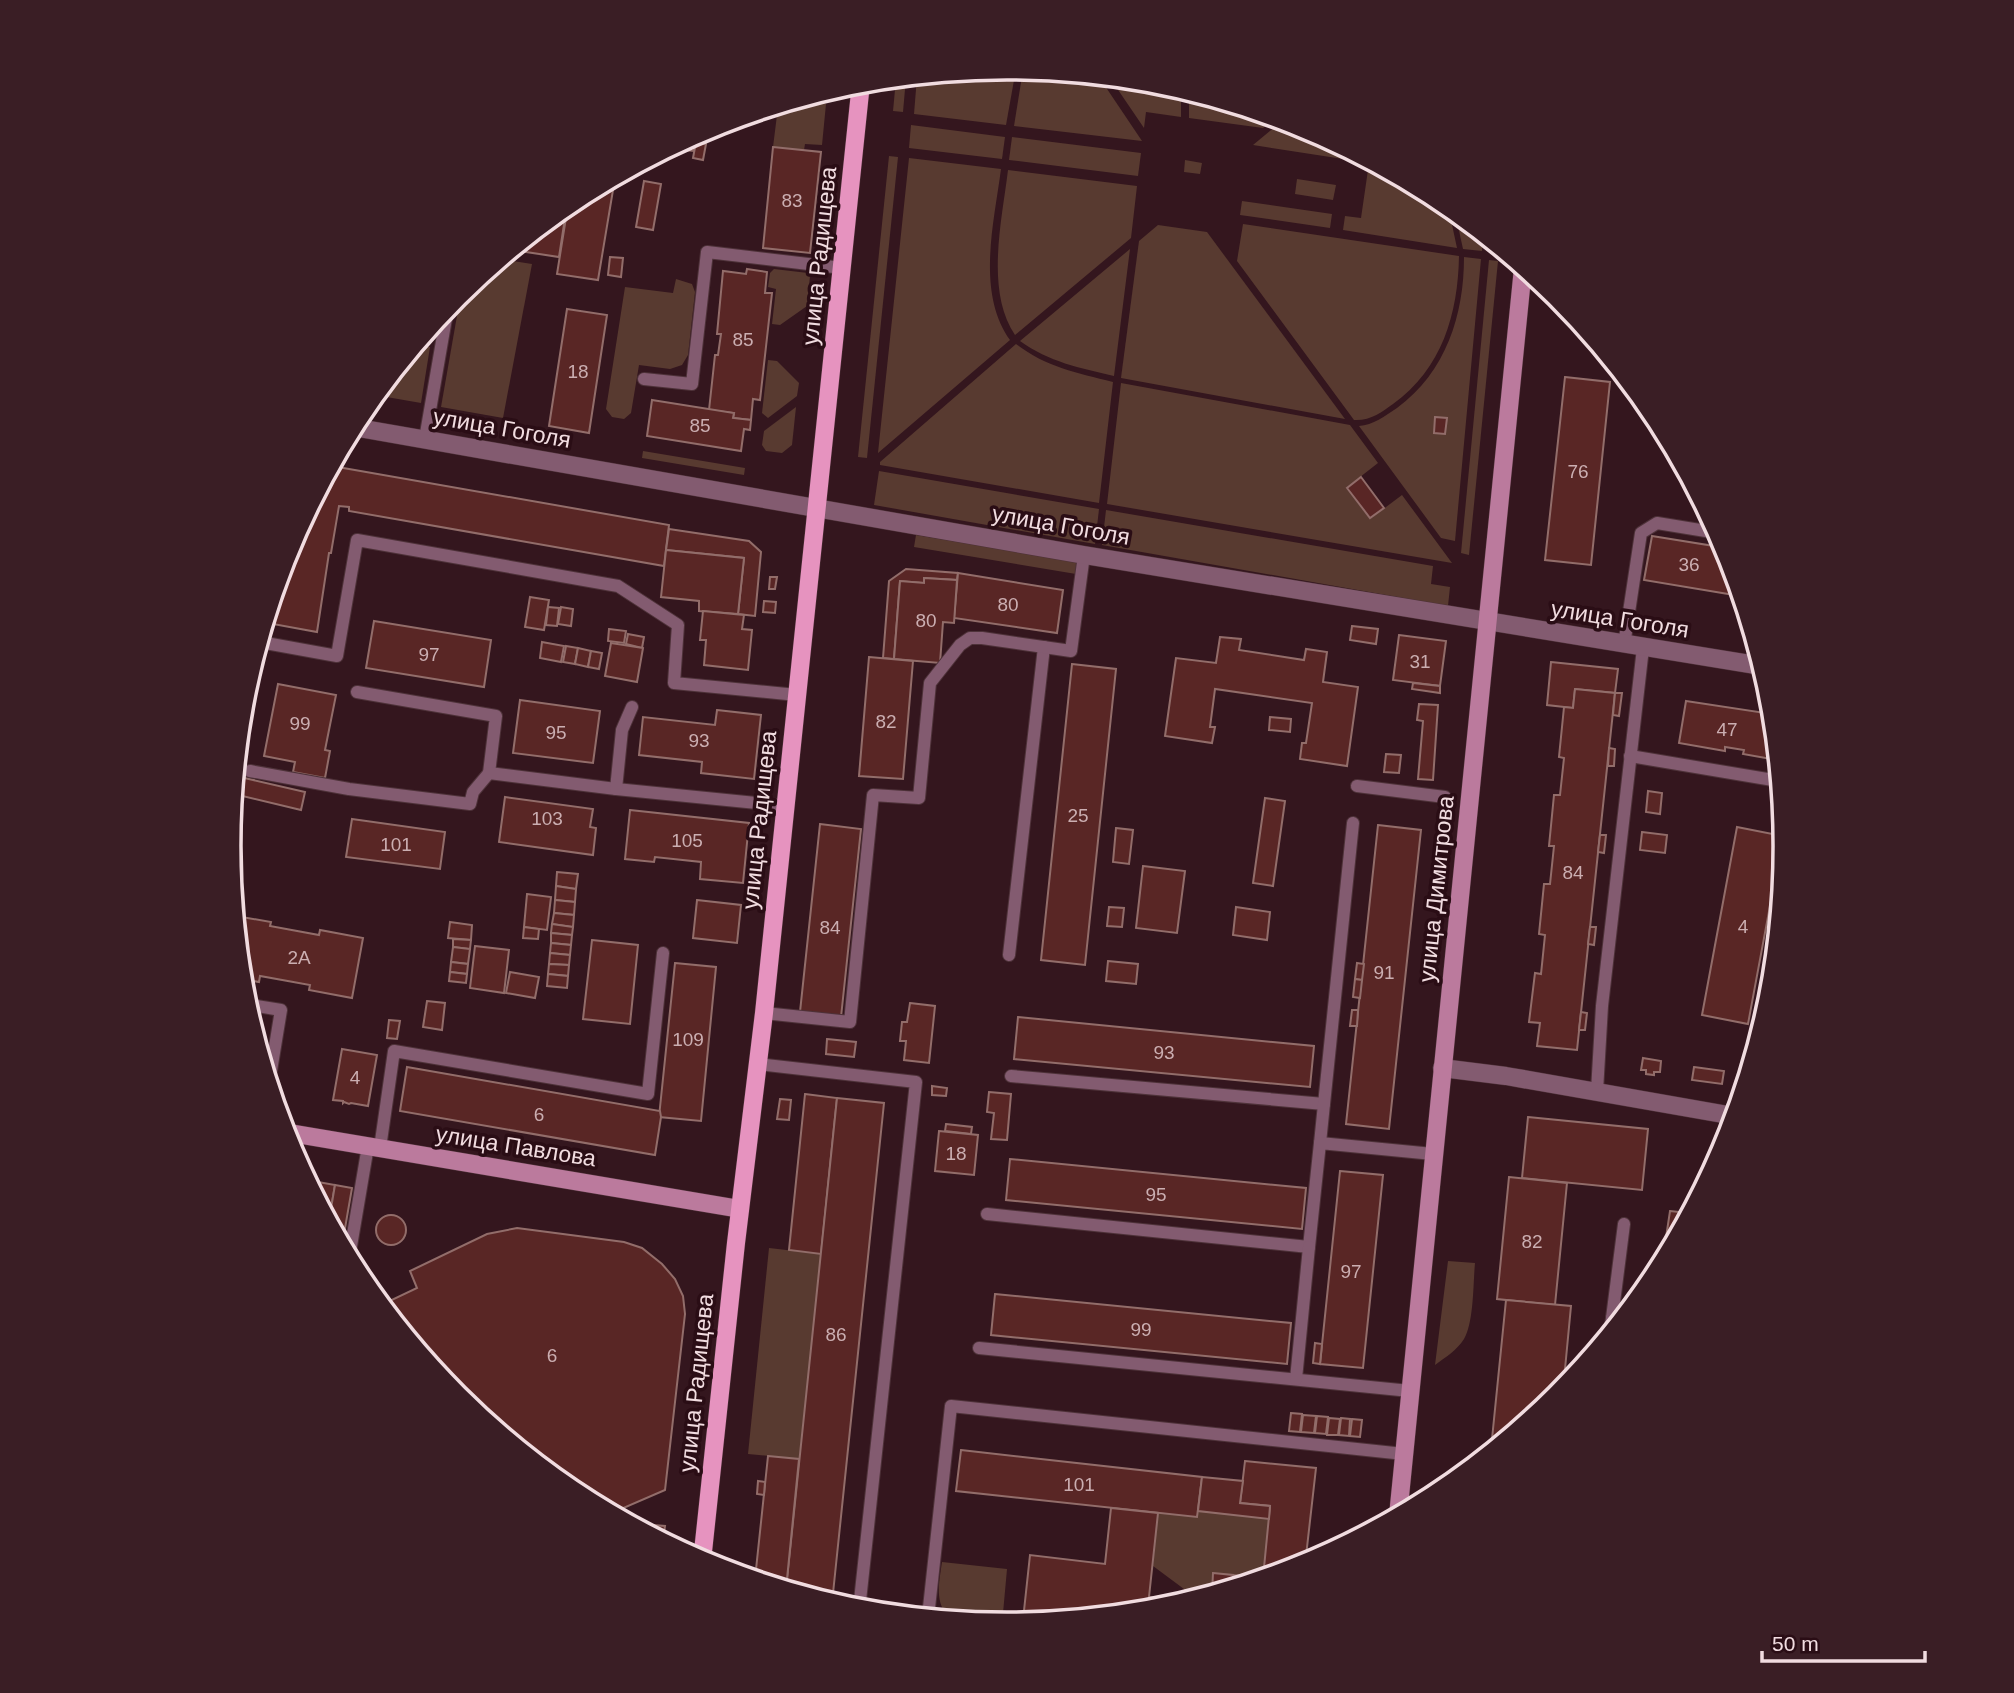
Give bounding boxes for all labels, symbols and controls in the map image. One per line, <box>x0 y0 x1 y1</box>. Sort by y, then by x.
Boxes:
street label: улица Радищева <box>797 165 841 347</box>
house number: 83 <box>781 190 803 211</box>
house number: 85 <box>732 329 754 350</box>
house number: 18 <box>567 361 589 382</box>
street label: улица Гоголя <box>431 403 573 453</box>
house number: 85 <box>689 415 711 436</box>
house number: 76 <box>1567 461 1589 482</box>
street label: улица Гоголя <box>990 500 1132 550</box>
house number: 36 <box>1678 554 1700 575</box>
house number: 80 <box>997 594 1019 615</box>
street label: улица Гоголя <box>1549 595 1691 643</box>
house number: 80 <box>915 610 937 631</box>
house number: 97 <box>418 644 440 665</box>
house number: 31 <box>1409 651 1431 672</box>
house number: 82 <box>875 711 897 732</box>
house number: 99 <box>289 713 311 734</box>
house number: 47 <box>1716 719 1738 740</box>
house number: 95 <box>545 722 567 743</box>
street label: улица Радищева <box>737 729 781 911</box>
house number: 93 <box>688 730 710 751</box>
street label: улица Димитрова <box>1413 794 1459 984</box>
house number: 25 <box>1067 805 1089 826</box>
house number: 103 <box>531 808 563 829</box>
house number: 105 <box>671 830 703 851</box>
house number: 101 <box>380 834 412 855</box>
house number: 84 <box>1562 862 1584 883</box>
house number: 4 <box>1738 916 1749 937</box>
house number: 84 <box>819 917 841 938</box>
house number: 2А <box>287 947 311 968</box>
house number: 91 <box>1373 962 1395 983</box>
house number: 109 <box>672 1029 704 1050</box>
house number: 93 <box>1153 1042 1175 1063</box>
house number: 4 <box>350 1067 361 1088</box>
house number: 6 <box>534 1104 544 1125</box>
street label: улица Павлова <box>434 1120 598 1172</box>
house number: 18 <box>945 1143 967 1164</box>
house number: 95 <box>1145 1184 1167 1205</box>
house number: 82 <box>1521 1231 1543 1252</box>
house number: 97 <box>1340 1261 1362 1282</box>
street label: улица Радищева <box>674 1292 718 1474</box>
house number: 99 <box>1130 1319 1152 1340</box>
house number: 86 <box>825 1324 847 1345</box>
house number: 6 <box>547 1345 557 1366</box>
house number: 101 <box>1063 1474 1095 1495</box>
scale bar <box>1762 1620 1925 1664</box>
text: 50 m <box>1772 1632 1819 1655</box>

